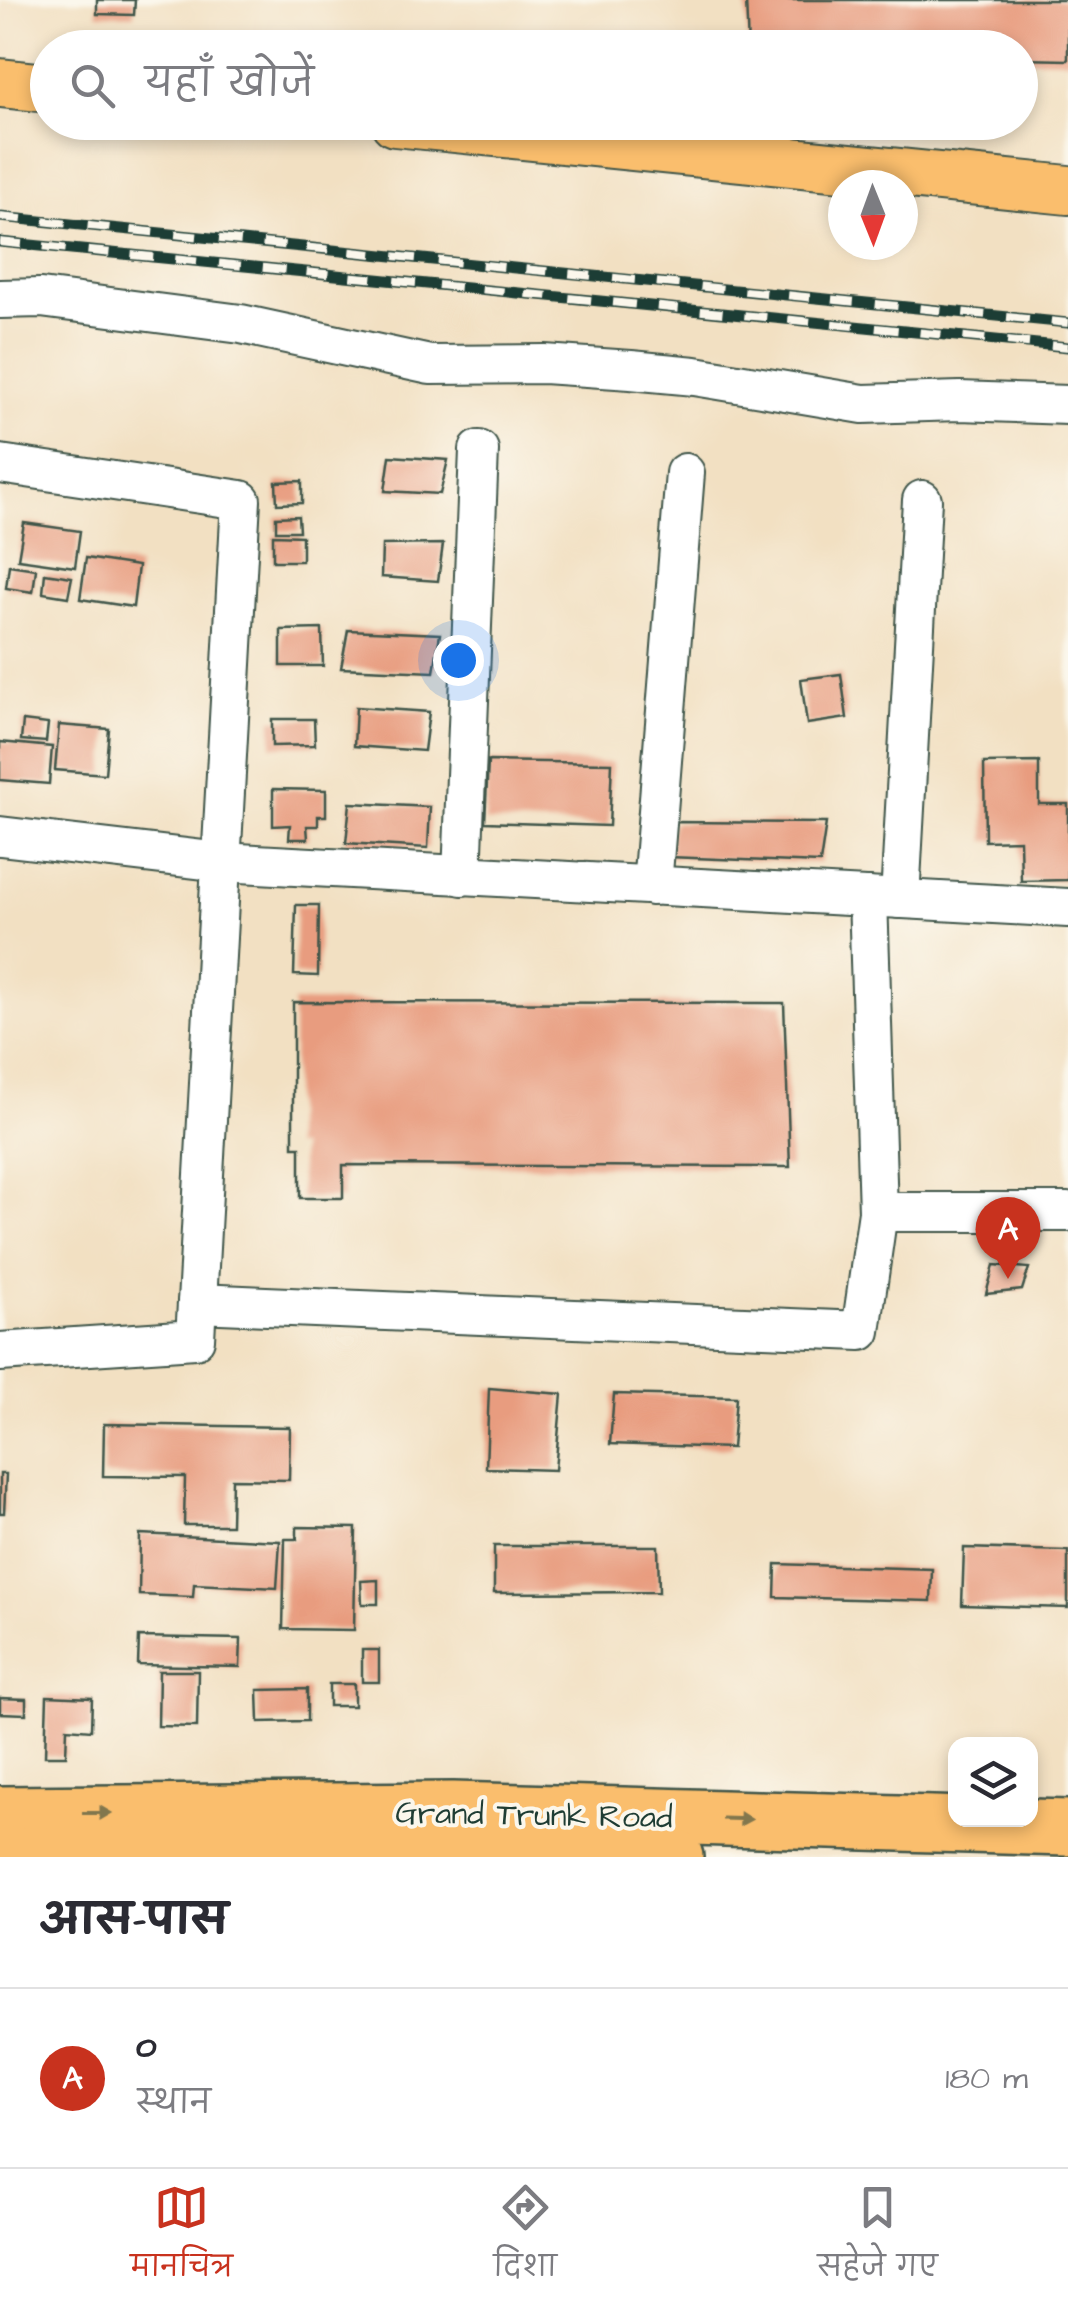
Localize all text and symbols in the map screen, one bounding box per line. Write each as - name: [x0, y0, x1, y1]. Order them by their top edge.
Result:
- search box: [30, 30, 1038, 140]
- icon: search: [65, 58, 120, 113]
- text: यहाँ खोजें: [145, 58, 314, 110]
- north arrow: [828, 170, 918, 260]
- your location: [433, 635, 484, 686]
- pin: A: [976, 1196, 1040, 1279]
- map controls: [948, 1737, 1038, 1827]
- button: layers: [948, 1737, 1038, 1827]
- street label: Grand Trunk Road: [395, 1791, 673, 1840]
- one-way arrow: [82, 1805, 114, 1821]
- one-way arrow: [722, 1811, 754, 1827]
- text: आस-पास: [40, 1892, 228, 1950]
- text: o: [135, 2020, 156, 2072]
- text: A: [62, 2056, 83, 2101]
- text: 180 m: [945, 2056, 1028, 2101]
- text: स्थान: [135, 2081, 211, 2126]
- tab: मानचित्र: [130, 2180, 233, 2297]
- tab: दिशा: [493, 2180, 557, 2297]
- tab: सहेजे गए: [817, 2180, 938, 2297]

